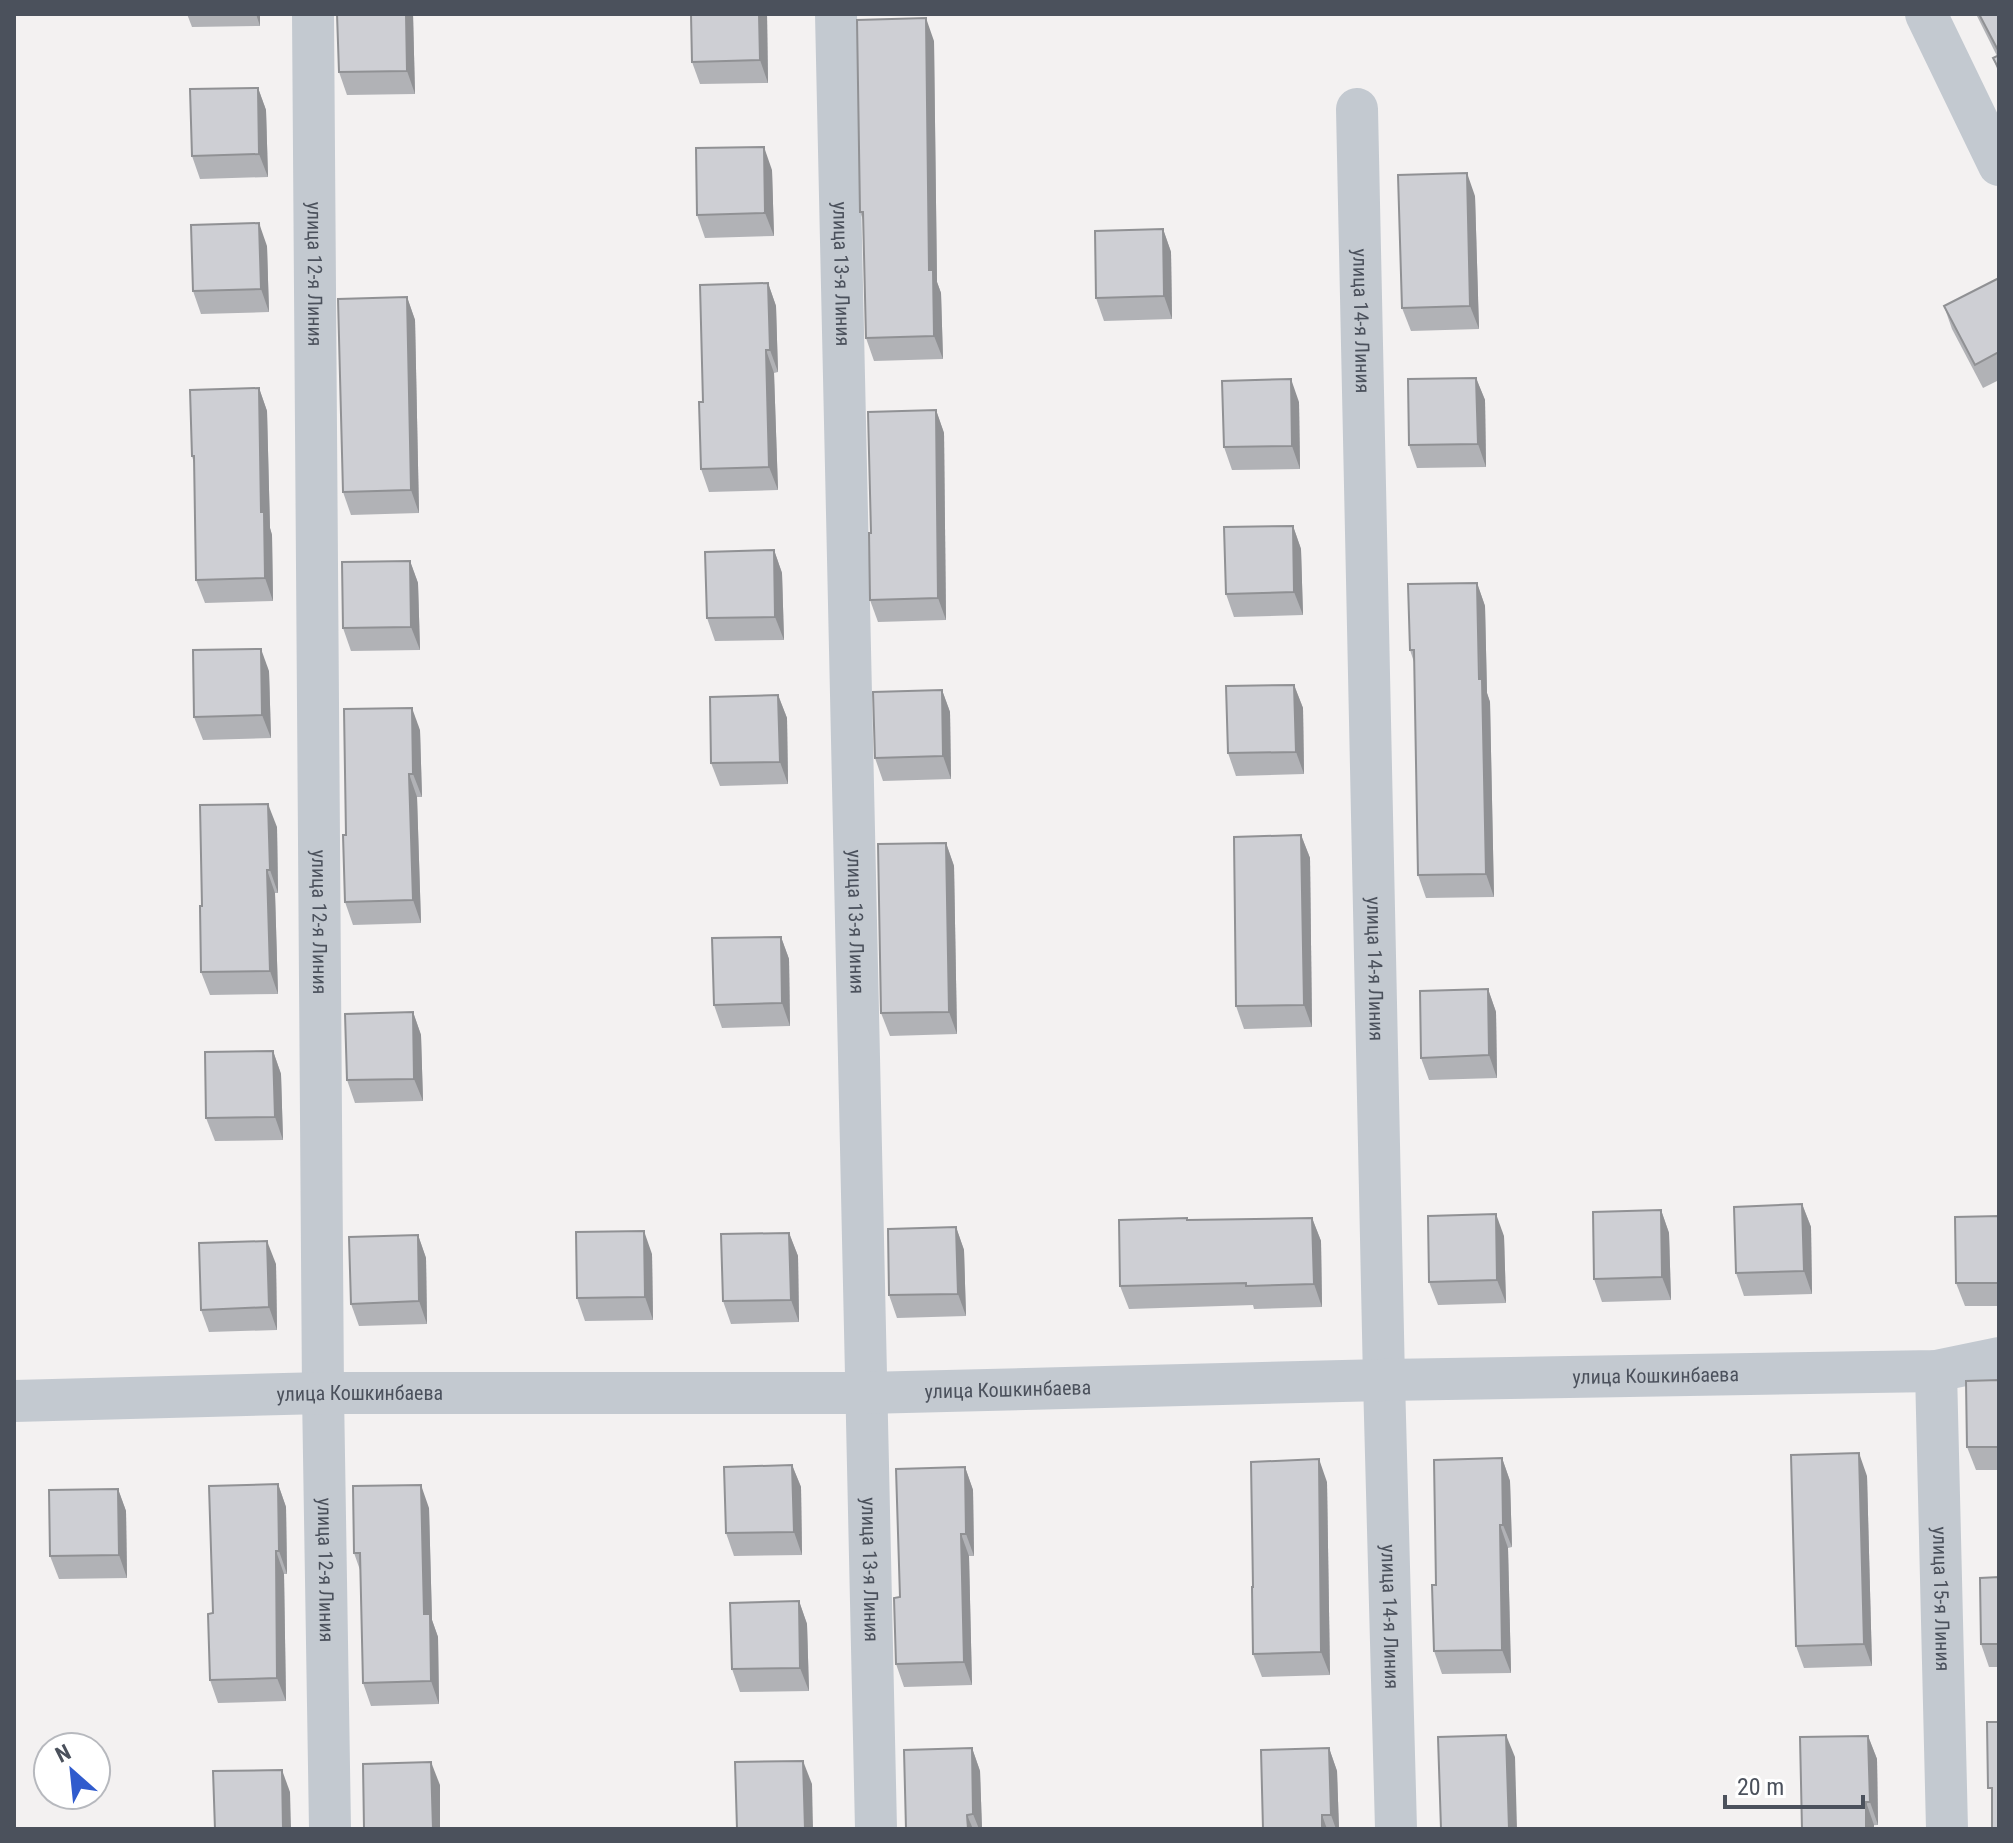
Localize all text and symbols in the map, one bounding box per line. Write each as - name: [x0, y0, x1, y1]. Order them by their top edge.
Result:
- street label: улица 13-я Линия: [828, 201, 855, 346]
- street label: улица 12-я Линия: [302, 202, 327, 346]
- street label: улица 14-я Линия: [1348, 248, 1375, 393]
- street label: улица 13-я Линия: [842, 849, 870, 994]
- street label: улица 12-я Линия: [307, 850, 332, 994]
- street label: улица 14-я Линия: [1362, 896, 1389, 1041]
- street label: улица Кошкинбаева: [1572, 1362, 1739, 1389]
- street label: улица Кошкинбаева: [924, 1375, 1091, 1404]
- street label: улица Кошкинбаева: [276, 1381, 443, 1406]
- street label: улица 12-я Линия: [313, 1497, 339, 1642]
- street label: улица 13-я Линия: [857, 1497, 884, 1642]
- street label: улица 15-я Линия: [1928, 1526, 1955, 1671]
- street label: улица 14-я Линия: [1376, 1544, 1404, 1689]
- north arrow: [32, 1731, 112, 1811]
- text: N: [51, 1739, 75, 1768]
- scale bar: [1725, 1759, 1863, 1809]
- text: 20 m: [1737, 1773, 1784, 1801]

